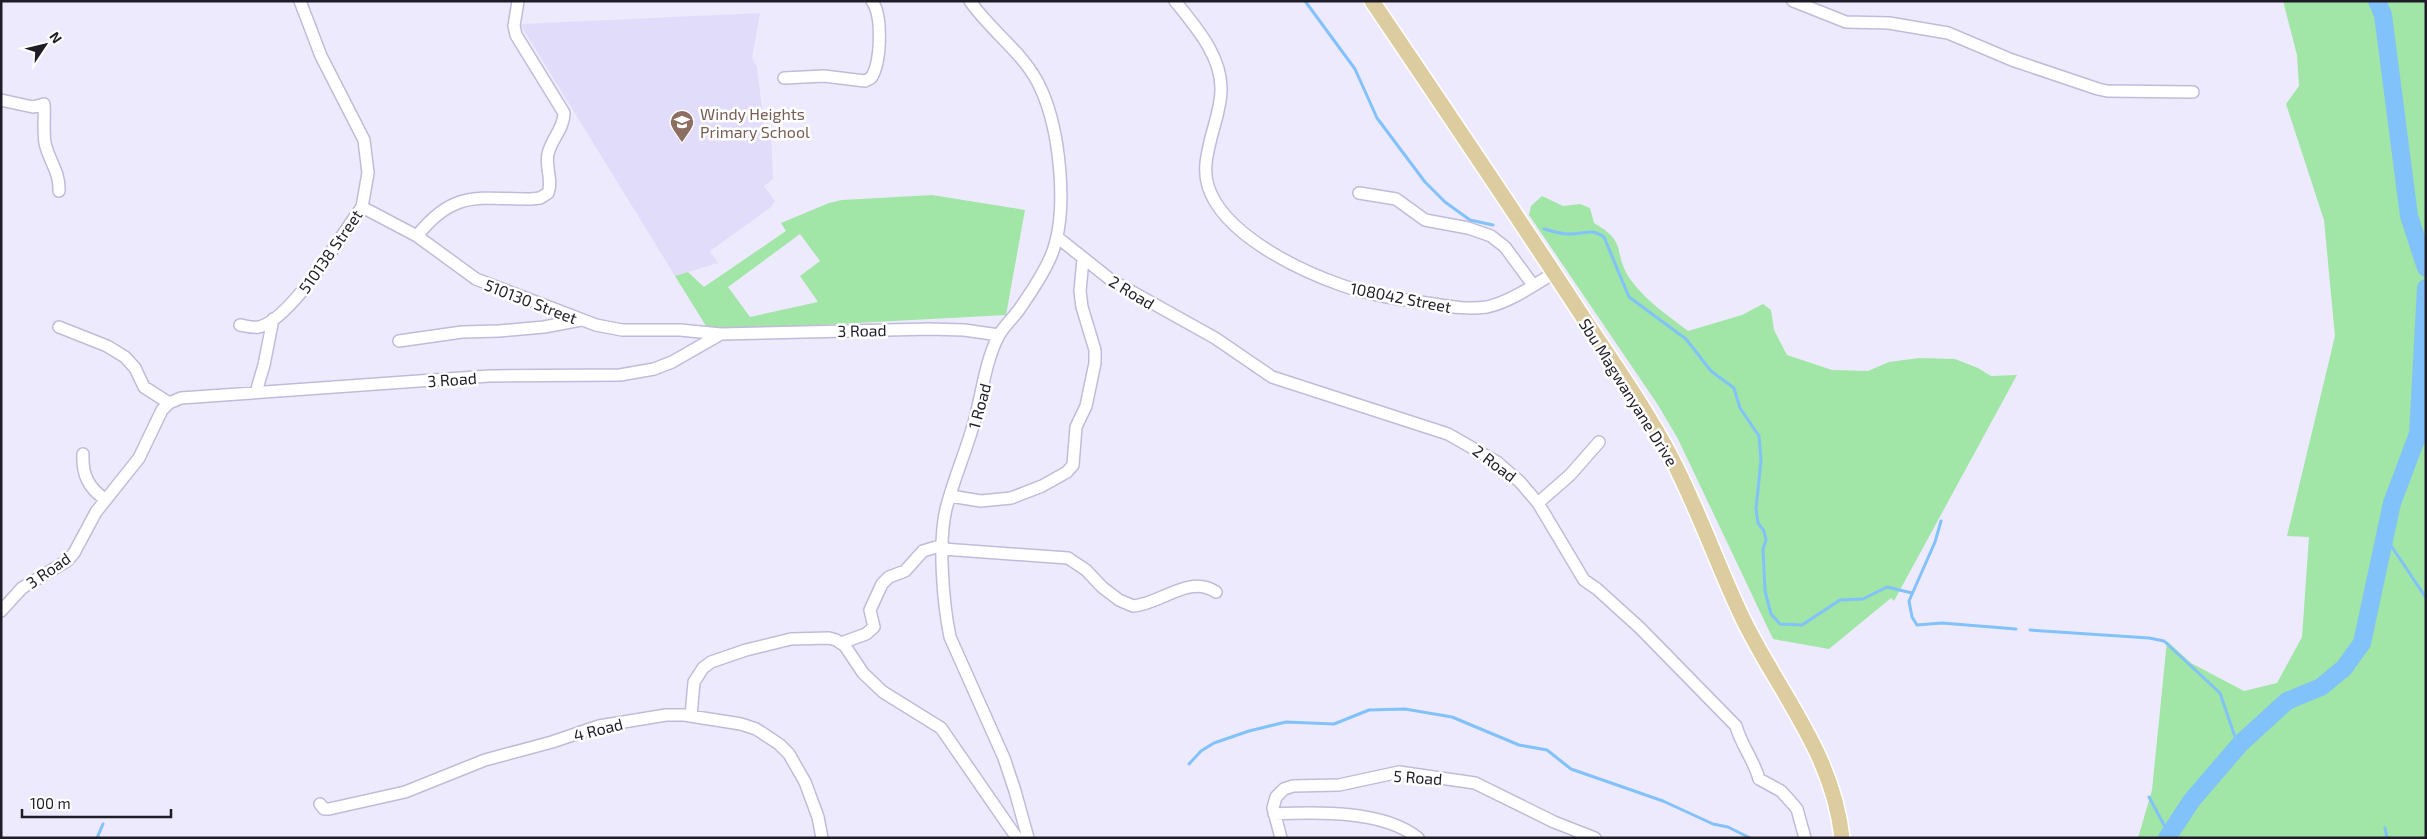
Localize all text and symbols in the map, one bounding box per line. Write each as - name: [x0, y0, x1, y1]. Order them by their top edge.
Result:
- north arrow: [20, 20, 70, 70]
- text: N: [46, 28, 66, 46]
- place label: Windy Heights Primary School: [700, 104, 810, 141]
- school or university icon: Windy Heights Primary School: [669, 109, 695, 143]
- street label: 510138 Street: [294, 206, 366, 296]
- street label: 2 Road: [1106, 271, 1158, 313]
- street label: 510130 Street: [482, 275, 580, 327]
- street label: 108042 Street: [1349, 278, 1453, 316]
- street label: Sbu Magwanyane Drive: [1576, 315, 1682, 469]
- street label: 3 Road: [837, 320, 887, 340]
- street label: 3 Road: [427, 368, 477, 390]
- street label: 1 Road: [964, 381, 994, 431]
- street label: 2 Road: [1470, 441, 1520, 485]
- street label: 3 Road: [22, 548, 74, 592]
- street label: 4 Road: [571, 714, 625, 744]
- street label: 5 Road: [1393, 766, 1443, 788]
- scale bar: [22, 786, 171, 818]
- text: 100 m: [30, 794, 71, 812]

